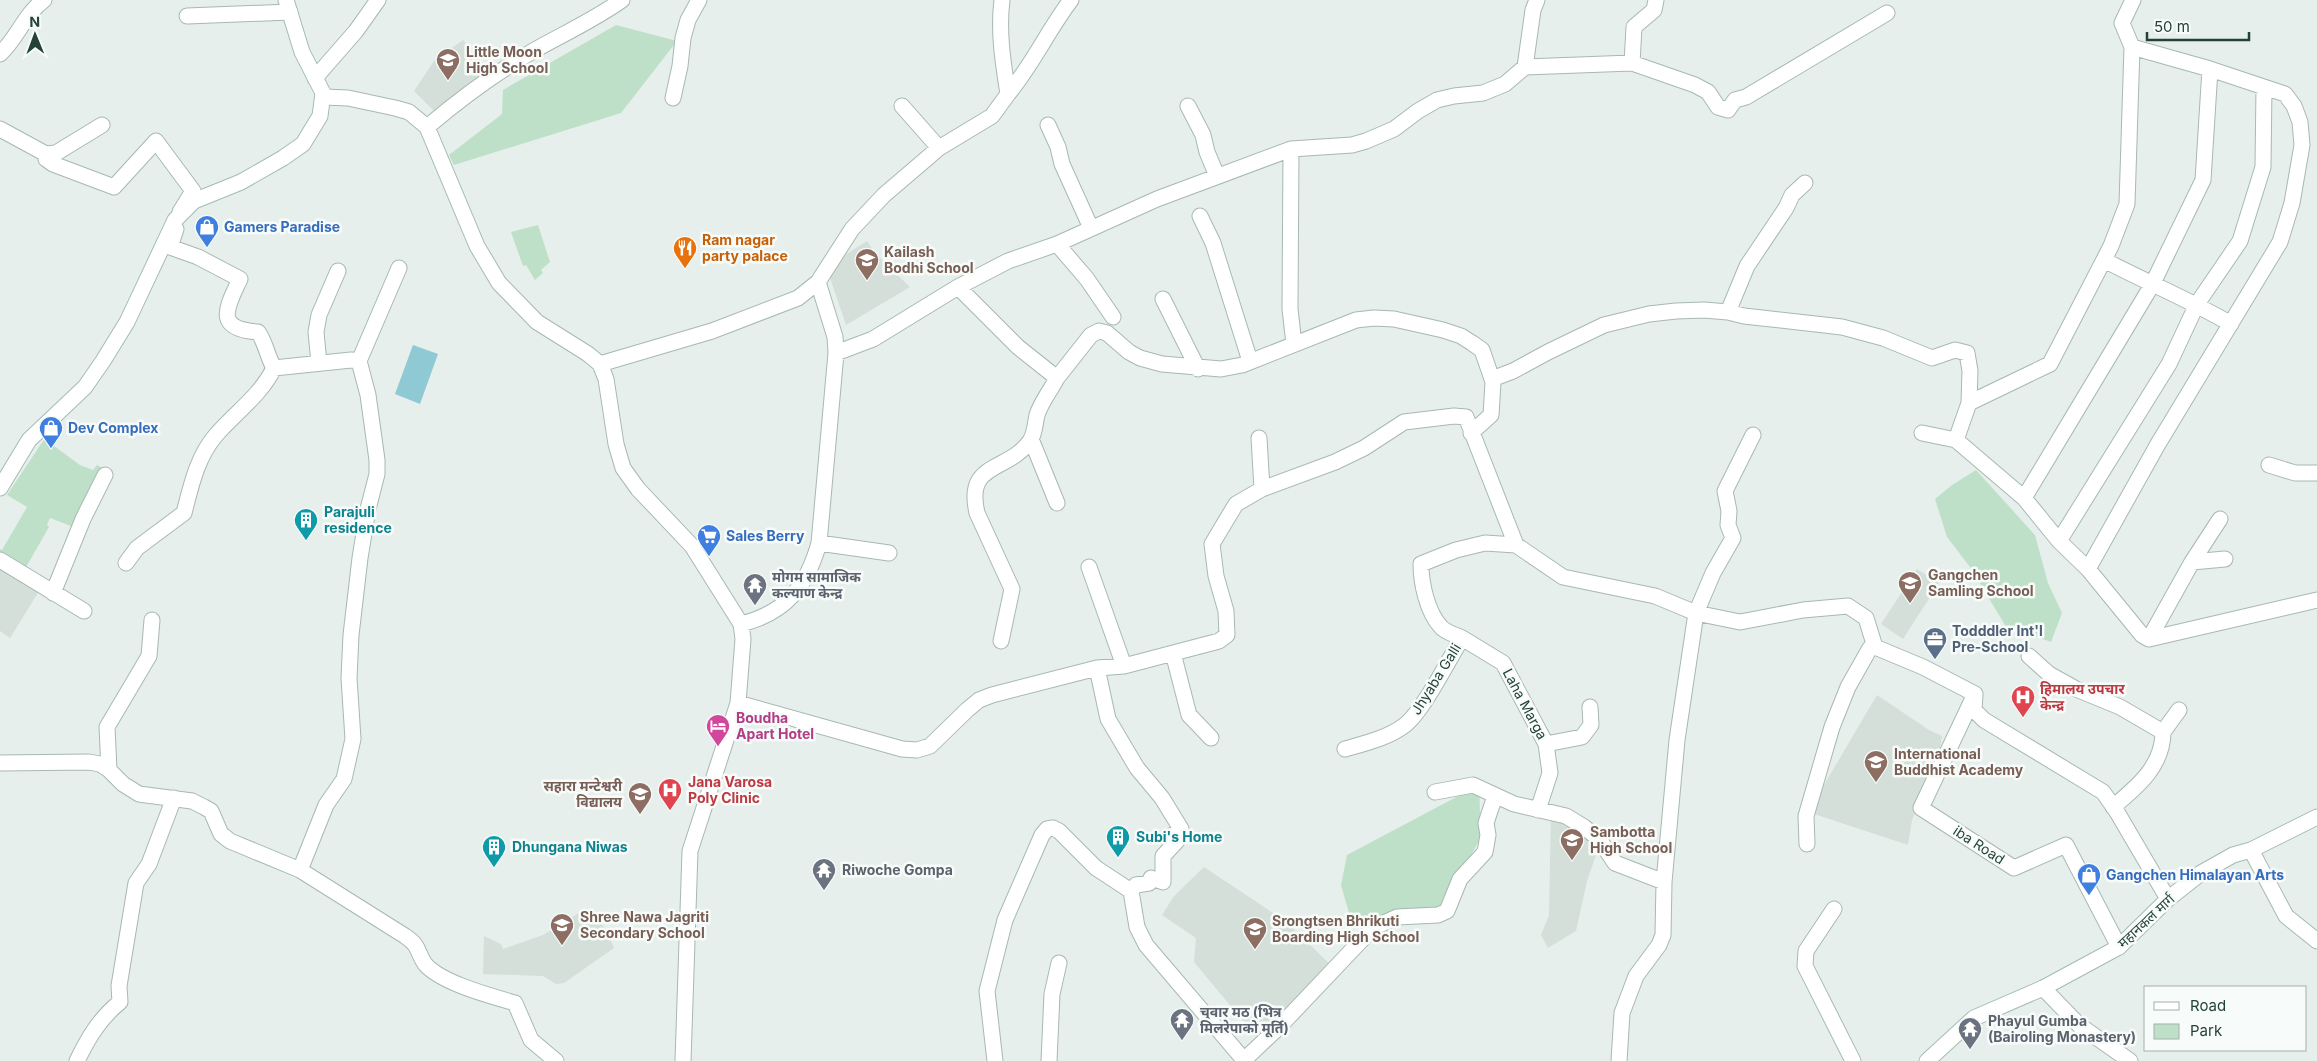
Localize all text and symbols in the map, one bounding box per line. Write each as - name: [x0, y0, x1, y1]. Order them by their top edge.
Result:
- north arrow: [10, 10, 60, 60]
- scale bar: [2147, 10, 2250, 42]
- text: N: [29, 13, 40, 30]
- text: 50 m: [2154, 17, 2190, 36]
- place label: Little Moon High School: [466, 43, 548, 76]
- school or university icon: Little Moon High School: [435, 47, 461, 81]
- shop icon: Gamers Paradise: [194, 214, 220, 248]
- place label: Gamers Paradise: [224, 218, 340, 235]
- place label: Ram nagar party palace: [702, 231, 788, 264]
- restaurant icon: Ram nagar party palace: [672, 235, 698, 269]
- place label: Kailash Bodhi School: [884, 243, 974, 276]
- school or university icon: Kailash Bodhi School: [854, 247, 880, 281]
- shop icon: Dev Complex: [38, 415, 64, 449]
- place label: Dev Complex: [68, 419, 158, 436]
- place label: Parajuli residence: [324, 503, 392, 536]
- building icon: Parajuli residence: [293, 507, 319, 541]
- supermarket icon: Sales Berry: [696, 523, 722, 557]
- place label: Sales Berry: [726, 527, 805, 544]
- place label: Gangchen Samling School: [1928, 566, 2034, 599]
- place label: मोगम सामाजिक कल्याण केन्द्र: [772, 568, 861, 601]
- school or university icon: Gangchen Samling School: [1897, 570, 1923, 604]
- temple icon: मोगम सामाजिक कल्याण केन्द्र: [742, 572, 768, 606]
- place label: Todddler Int'l Pre-School: [1952, 622, 2043, 655]
- office icon: Todddler Int'l Pre-School: [1922, 626, 1948, 660]
- street label: Jhyaba Galli: [1407, 640, 1464, 717]
- street label: Laha Marga: [1500, 665, 1551, 742]
- place label: हिमालय उपचार केन्द्र: [2040, 680, 2125, 713]
- hospital icon: हिमालय उपचार केन्द्र: [2010, 684, 2036, 718]
- place label: Boudha Apart Hotel: [736, 709, 814, 742]
- hotel icon: Boudha Apart Hotel: [705, 713, 731, 747]
- place label: International Buddhist Academy: [1894, 745, 2024, 778]
- school or university icon: International Buddhist Academy: [1863, 749, 1889, 783]
- place label: Jana Varosa Poly Clinic: [688, 773, 772, 806]
- place label: सहारा मन्टेश्वरी विद्यालय: [544, 777, 623, 810]
- hospital icon: Jana Varosa Poly Clinic: [657, 777, 683, 811]
- school or university icon: सहारा मन्टेश्वरी विद्यालय: [627, 781, 653, 815]
- street label: iba Road: [1950, 822, 2008, 867]
- place label: Sambotta High School: [1590, 823, 1672, 856]
- building icon: Subi's Home: [1105, 824, 1131, 858]
- school or university icon: Sambotta High School: [1559, 827, 1585, 861]
- place label: Subi's Home: [1136, 828, 1222, 845]
- building icon: Dhungana Niwas: [481, 834, 507, 868]
- place label: Dhungana Niwas: [512, 838, 628, 855]
- temple icon: Riwoche Gompa: [811, 857, 837, 891]
- place label: Riwoche Gompa: [842, 861, 953, 878]
- shop icon: Gangchen Himalayan Arts: [2076, 862, 2102, 896]
- place label: Gangchen Himalayan Arts: [2106, 866, 2284, 883]
- street label: महानकल मार्ग: [2114, 889, 2178, 951]
- place label: Shree Nawa Jagriti Secondary School: [580, 908, 709, 941]
- school or university icon: Shree Nawa Jagriti Secondary School: [549, 912, 575, 946]
- place label: Srongtsen Bhrikuti Boarding High School: [1272, 912, 1419, 945]
- school or university icon: Srongtsen Bhrikuti Boarding High School: [1242, 916, 1268, 950]
- legend: [2144, 986, 2307, 1051]
- text: Road: [2190, 996, 2226, 1015]
- place label: चुवार मठ (भित्र मिलरेपाको मूर्ति): [1200, 1003, 1289, 1038]
- temple icon: चुवार मठ (भित्र मिलरेपाको मूर्ति): [1169, 1007, 1195, 1041]
- place label: Phayul Gumba (Bairoling Monastery): [1988, 1012, 2136, 1045]
- temple icon: Phayul Gumba (Bairoling Monastery): [1957, 1016, 1983, 1050]
- text: Park: [2190, 1021, 2223, 1040]

